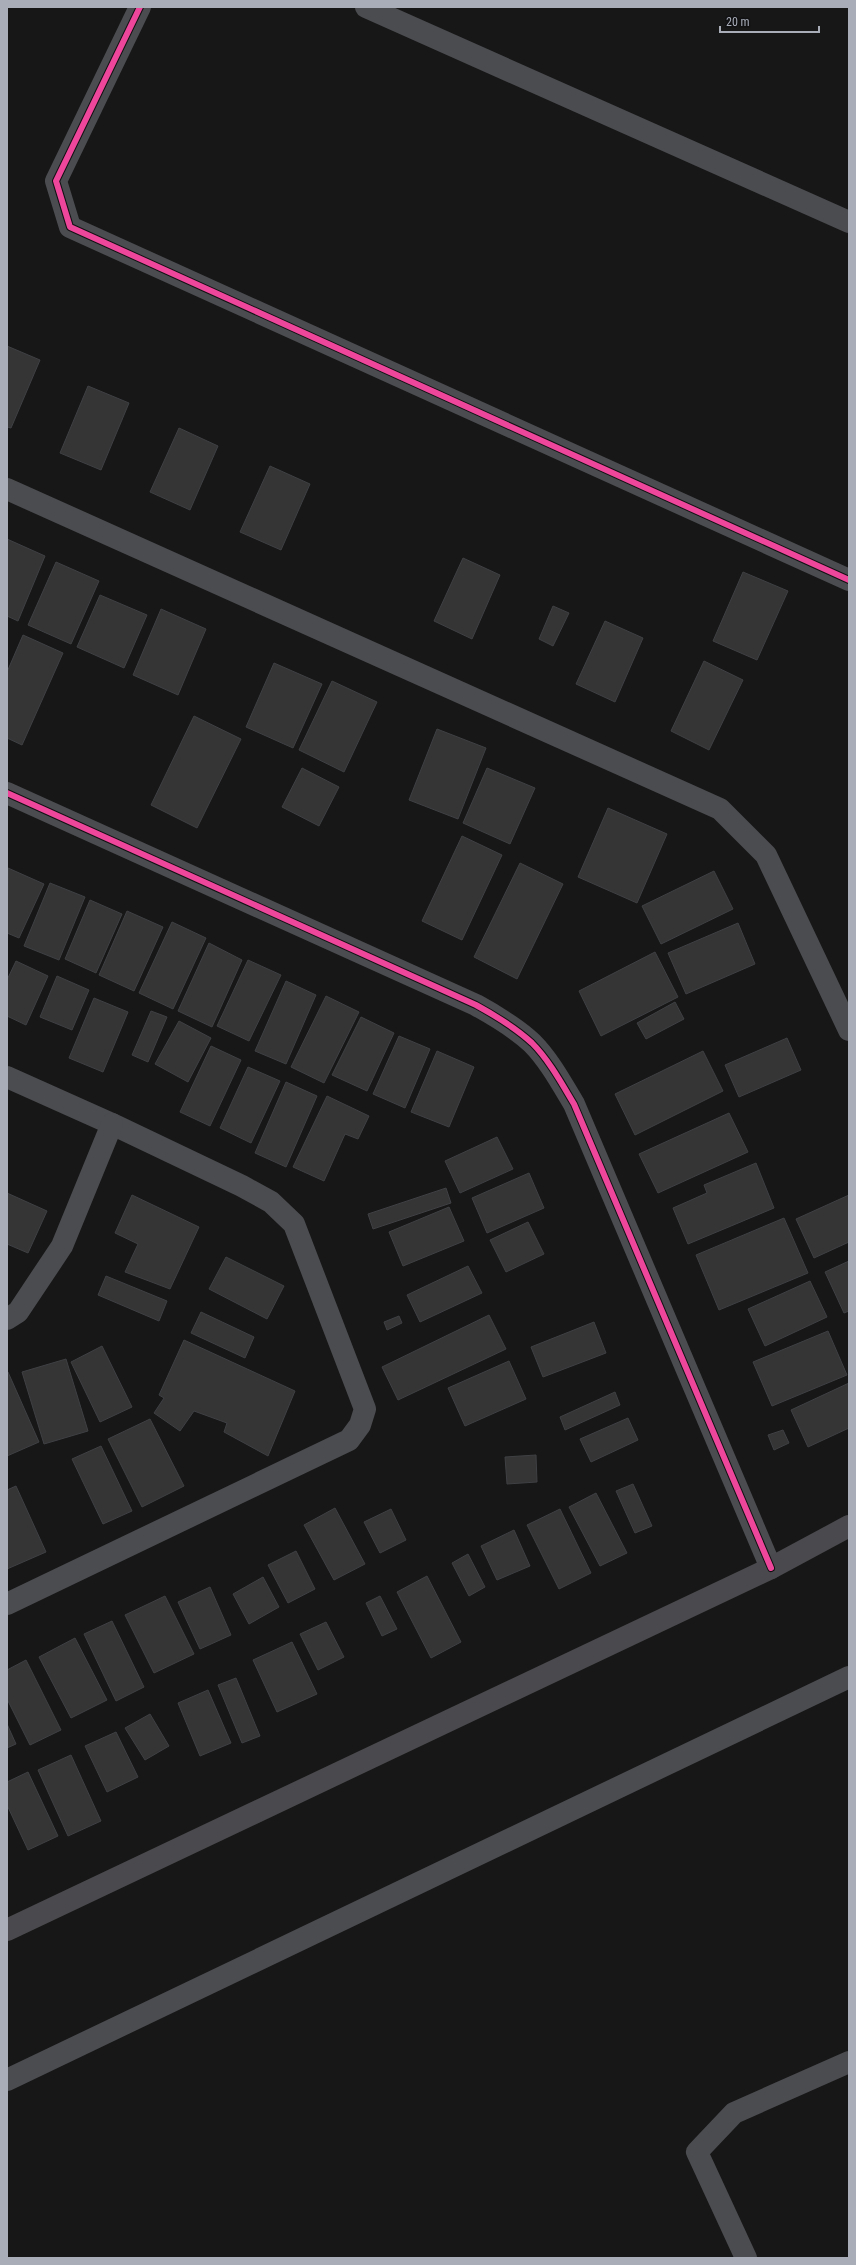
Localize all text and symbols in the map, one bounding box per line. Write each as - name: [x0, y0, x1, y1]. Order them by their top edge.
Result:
- scale bar: [720, 8, 819, 34]
- text: 20 m: [726, 15, 750, 29]

